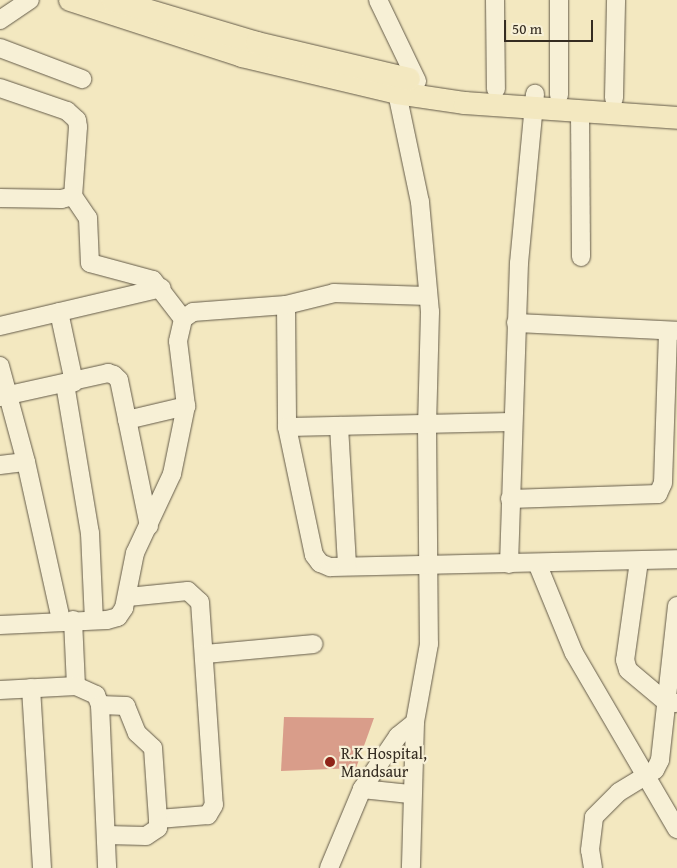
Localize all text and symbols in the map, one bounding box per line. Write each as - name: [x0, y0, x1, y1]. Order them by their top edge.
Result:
- scale bar: [507, 10, 596, 42]
- text: 50 m: [512, 18, 542, 39]
- place label: R.K Hospital, Mandsaur: [341, 743, 427, 781]
- marker: R.K Hospital, Mandsaur: [323, 755, 337, 769]

